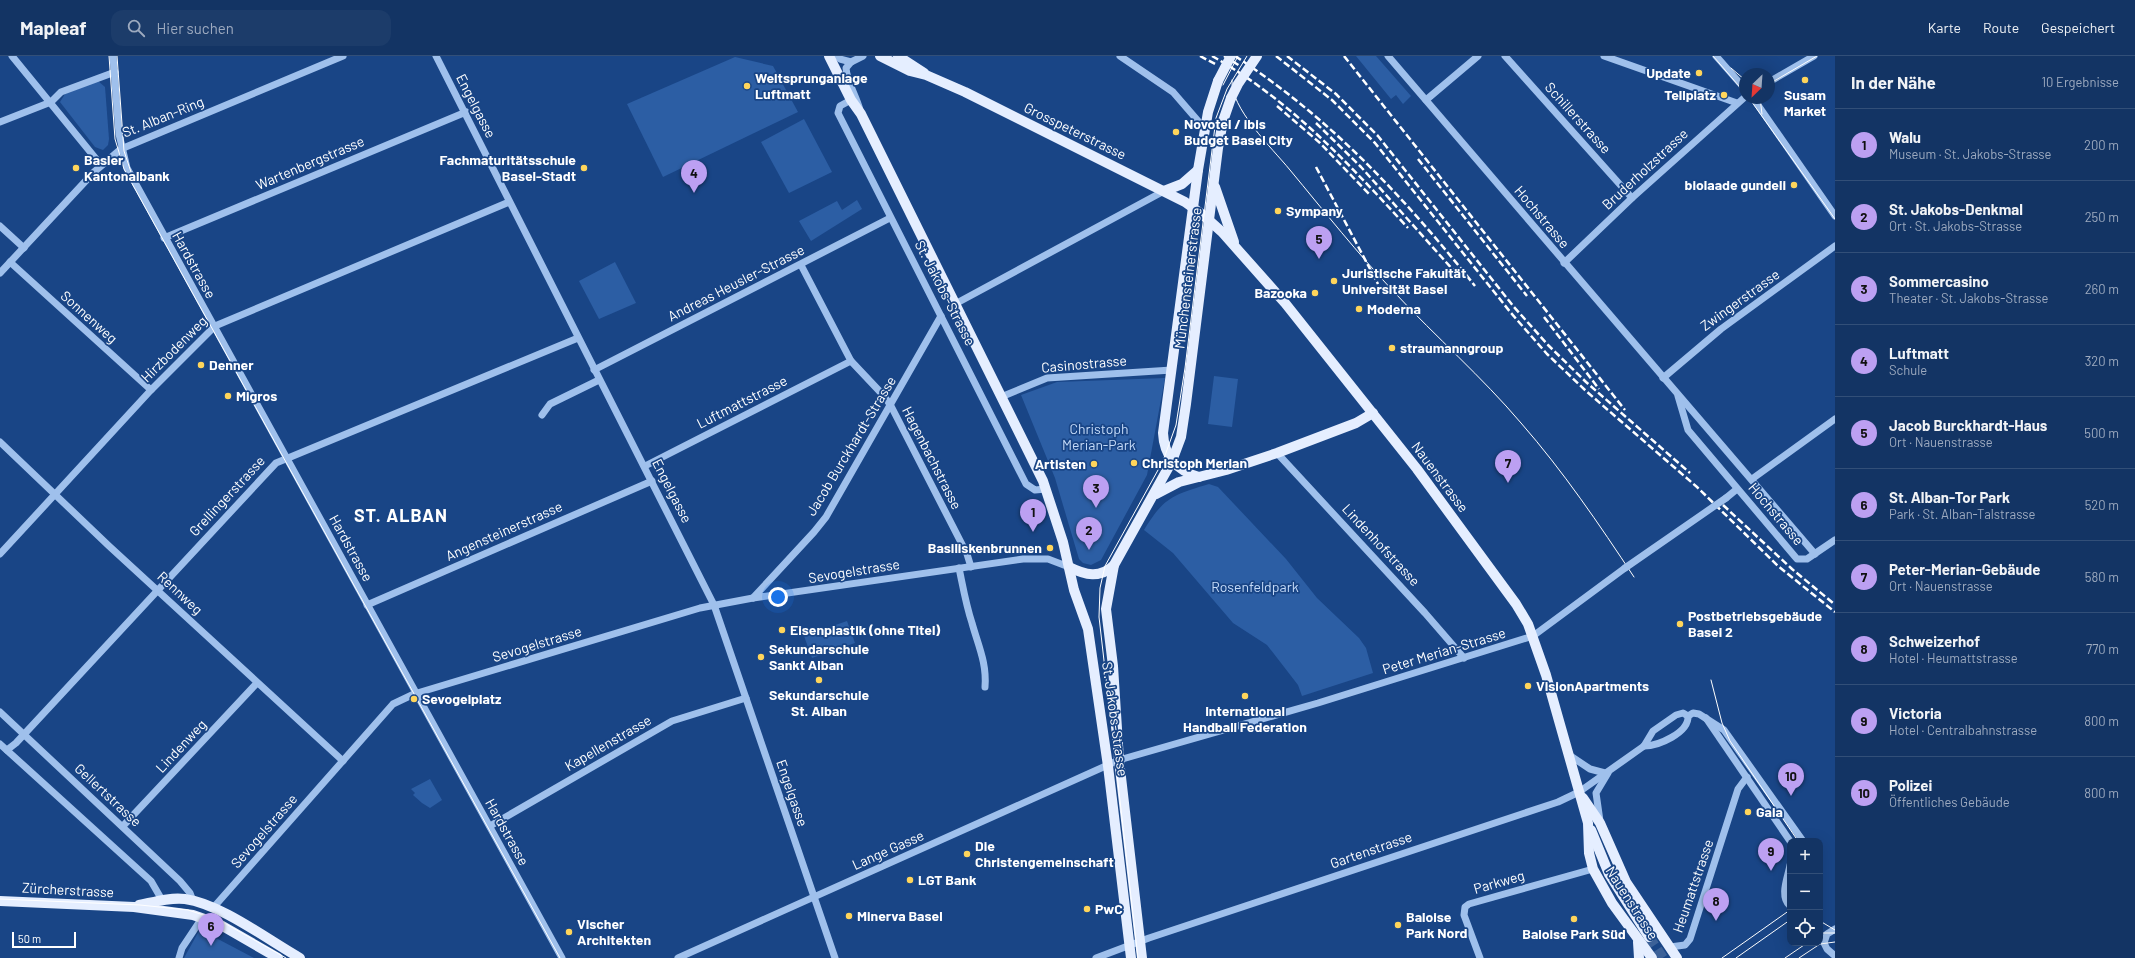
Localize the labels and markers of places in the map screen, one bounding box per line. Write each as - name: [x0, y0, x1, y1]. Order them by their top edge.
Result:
- place label: Update: [1646, 64, 1691, 81]
- marker: Update: [1694, 68, 1704, 78]
- place label: Weitsprunganlage Luftmatt: [755, 69, 868, 102]
- marker: Susam Market: [1800, 75, 1810, 85]
- marker: Weitsprunganlage Luftmatt: [742, 81, 752, 91]
- place label: Tellplatz: [1664, 86, 1717, 103]
- place label: Susam Market: [1784, 86, 1826, 119]
- marker: Tellplatz: [1719, 90, 1729, 100]
- place label: Novotel / ibis Budget Basel City: [1184, 115, 1293, 148]
- marker: Novotel / ibis Budget Basel City: [1171, 127, 1181, 137]
- place label: Basler Kantonalbank: [84, 151, 170, 184]
- place label: Fachmaturitätsschule Basel-Stadt: [440, 151, 576, 184]
- pin: 4: [681, 160, 707, 193]
- marker: Basler Kantonalbank: [71, 163, 81, 173]
- marker: Fachmaturitätsschule Basel-Stadt: [579, 163, 589, 173]
- place label: biolaade gundeli: [1685, 176, 1786, 193]
- marker: biolaade gundeli: [1789, 180, 1799, 190]
- place label: Sympany: [1286, 202, 1343, 219]
- marker: Sympany: [1273, 206, 1283, 216]
- pin: 5: [1306, 226, 1332, 259]
- place label: Juristische Fakultät Universität Basel: [1342, 264, 1466, 297]
- marker: Juristische Fakultät Universität Basel: [1329, 276, 1339, 286]
- place label: Bazooka: [1254, 284, 1307, 301]
- marker: Bazooka: [1310, 288, 1320, 298]
- place label: Moderna: [1367, 300, 1421, 317]
- marker: Moderna: [1354, 304, 1364, 314]
- place label: straumanngroup: [1400, 339, 1503, 356]
- marker: straumanngroup: [1387, 343, 1397, 353]
- place label: Denner: [209, 356, 254, 373]
- marker: Denner: [196, 360, 206, 370]
- place label: Migros: [236, 387, 277, 404]
- marker: Migros: [223, 391, 233, 401]
- pin: 7: [1495, 450, 1521, 483]
- place label: Christoph Merian: [1142, 454, 1247, 471]
- place label: Artisten: [1035, 455, 1086, 472]
- marker: Christoph Merian: [1129, 458, 1139, 468]
- marker: Artisten: [1089, 459, 1099, 469]
- pin: 3: [1083, 475, 1109, 508]
- pin: 1: [1020, 499, 1046, 532]
- pin: 2: [1076, 517, 1102, 550]
- place label: Basiliskenbrunnen: [928, 539, 1042, 556]
- marker: Basiliskenbrunnen: [1045, 543, 1055, 553]
- place label: Postbetriebsgebäude Basel 2: [1688, 607, 1823, 640]
- marker: Postbetriebsgebäude Basel 2: [1675, 619, 1685, 629]
- place label: Eisenplastik (ohne Titel): [790, 621, 940, 638]
- marker: Eisenplastik (ohne Titel): [777, 625, 787, 635]
- place label: Sekundarschule Sankt Alban: [769, 640, 869, 673]
- marker: Sekundarschule Sankt Alban: [756, 652, 766, 662]
- marker: Sekundarschule St. Alban: [814, 675, 824, 685]
- place label: VisionApartments: [1536, 677, 1649, 694]
- marker: VisionApartments: [1523, 681, 1533, 691]
- place label: Sekundarschule St. Alban: [769, 686, 869, 719]
- place label: Sevogelplatz: [422, 690, 502, 707]
- marker: International Handball Federation: [1240, 691, 1250, 701]
- marker: Sevogelplatz: [409, 694, 419, 704]
- place label: International Handball Federation: [1183, 702, 1307, 735]
- pin: 10: [1778, 763, 1804, 796]
- place label: Gaia: [1756, 803, 1783, 820]
- marker: Gaia: [1743, 807, 1753, 817]
- place label: Die Christengemeinschaft: [975, 837, 1114, 870]
- pin: 9: [1758, 838, 1784, 871]
- marker: Die Christengemeinschaft: [962, 849, 972, 859]
- place label: LGT Bank: [918, 871, 977, 888]
- marker: LGT Bank: [905, 875, 915, 885]
- pin: 8: [1703, 888, 1729, 921]
- place label: PwC: [1095, 900, 1123, 917]
- marker: PwC: [1082, 904, 1092, 914]
- place label: Minerva Basel: [857, 907, 943, 924]
- place label: Baloise Park Nord: [1406, 908, 1468, 941]
- marker: Minerva Basel: [844, 911, 854, 921]
- pin: 6: [198, 913, 224, 946]
- marker: Baloise Park Süd: [1569, 914, 1579, 924]
- place label: Vischer Architekten: [577, 915, 651, 948]
- marker: Baloise Park Nord: [1393, 920, 1403, 930]
- place label: Baloise Park Süd: [1522, 925, 1626, 942]
- marker: Vischer Architekten: [564, 927, 574, 937]

